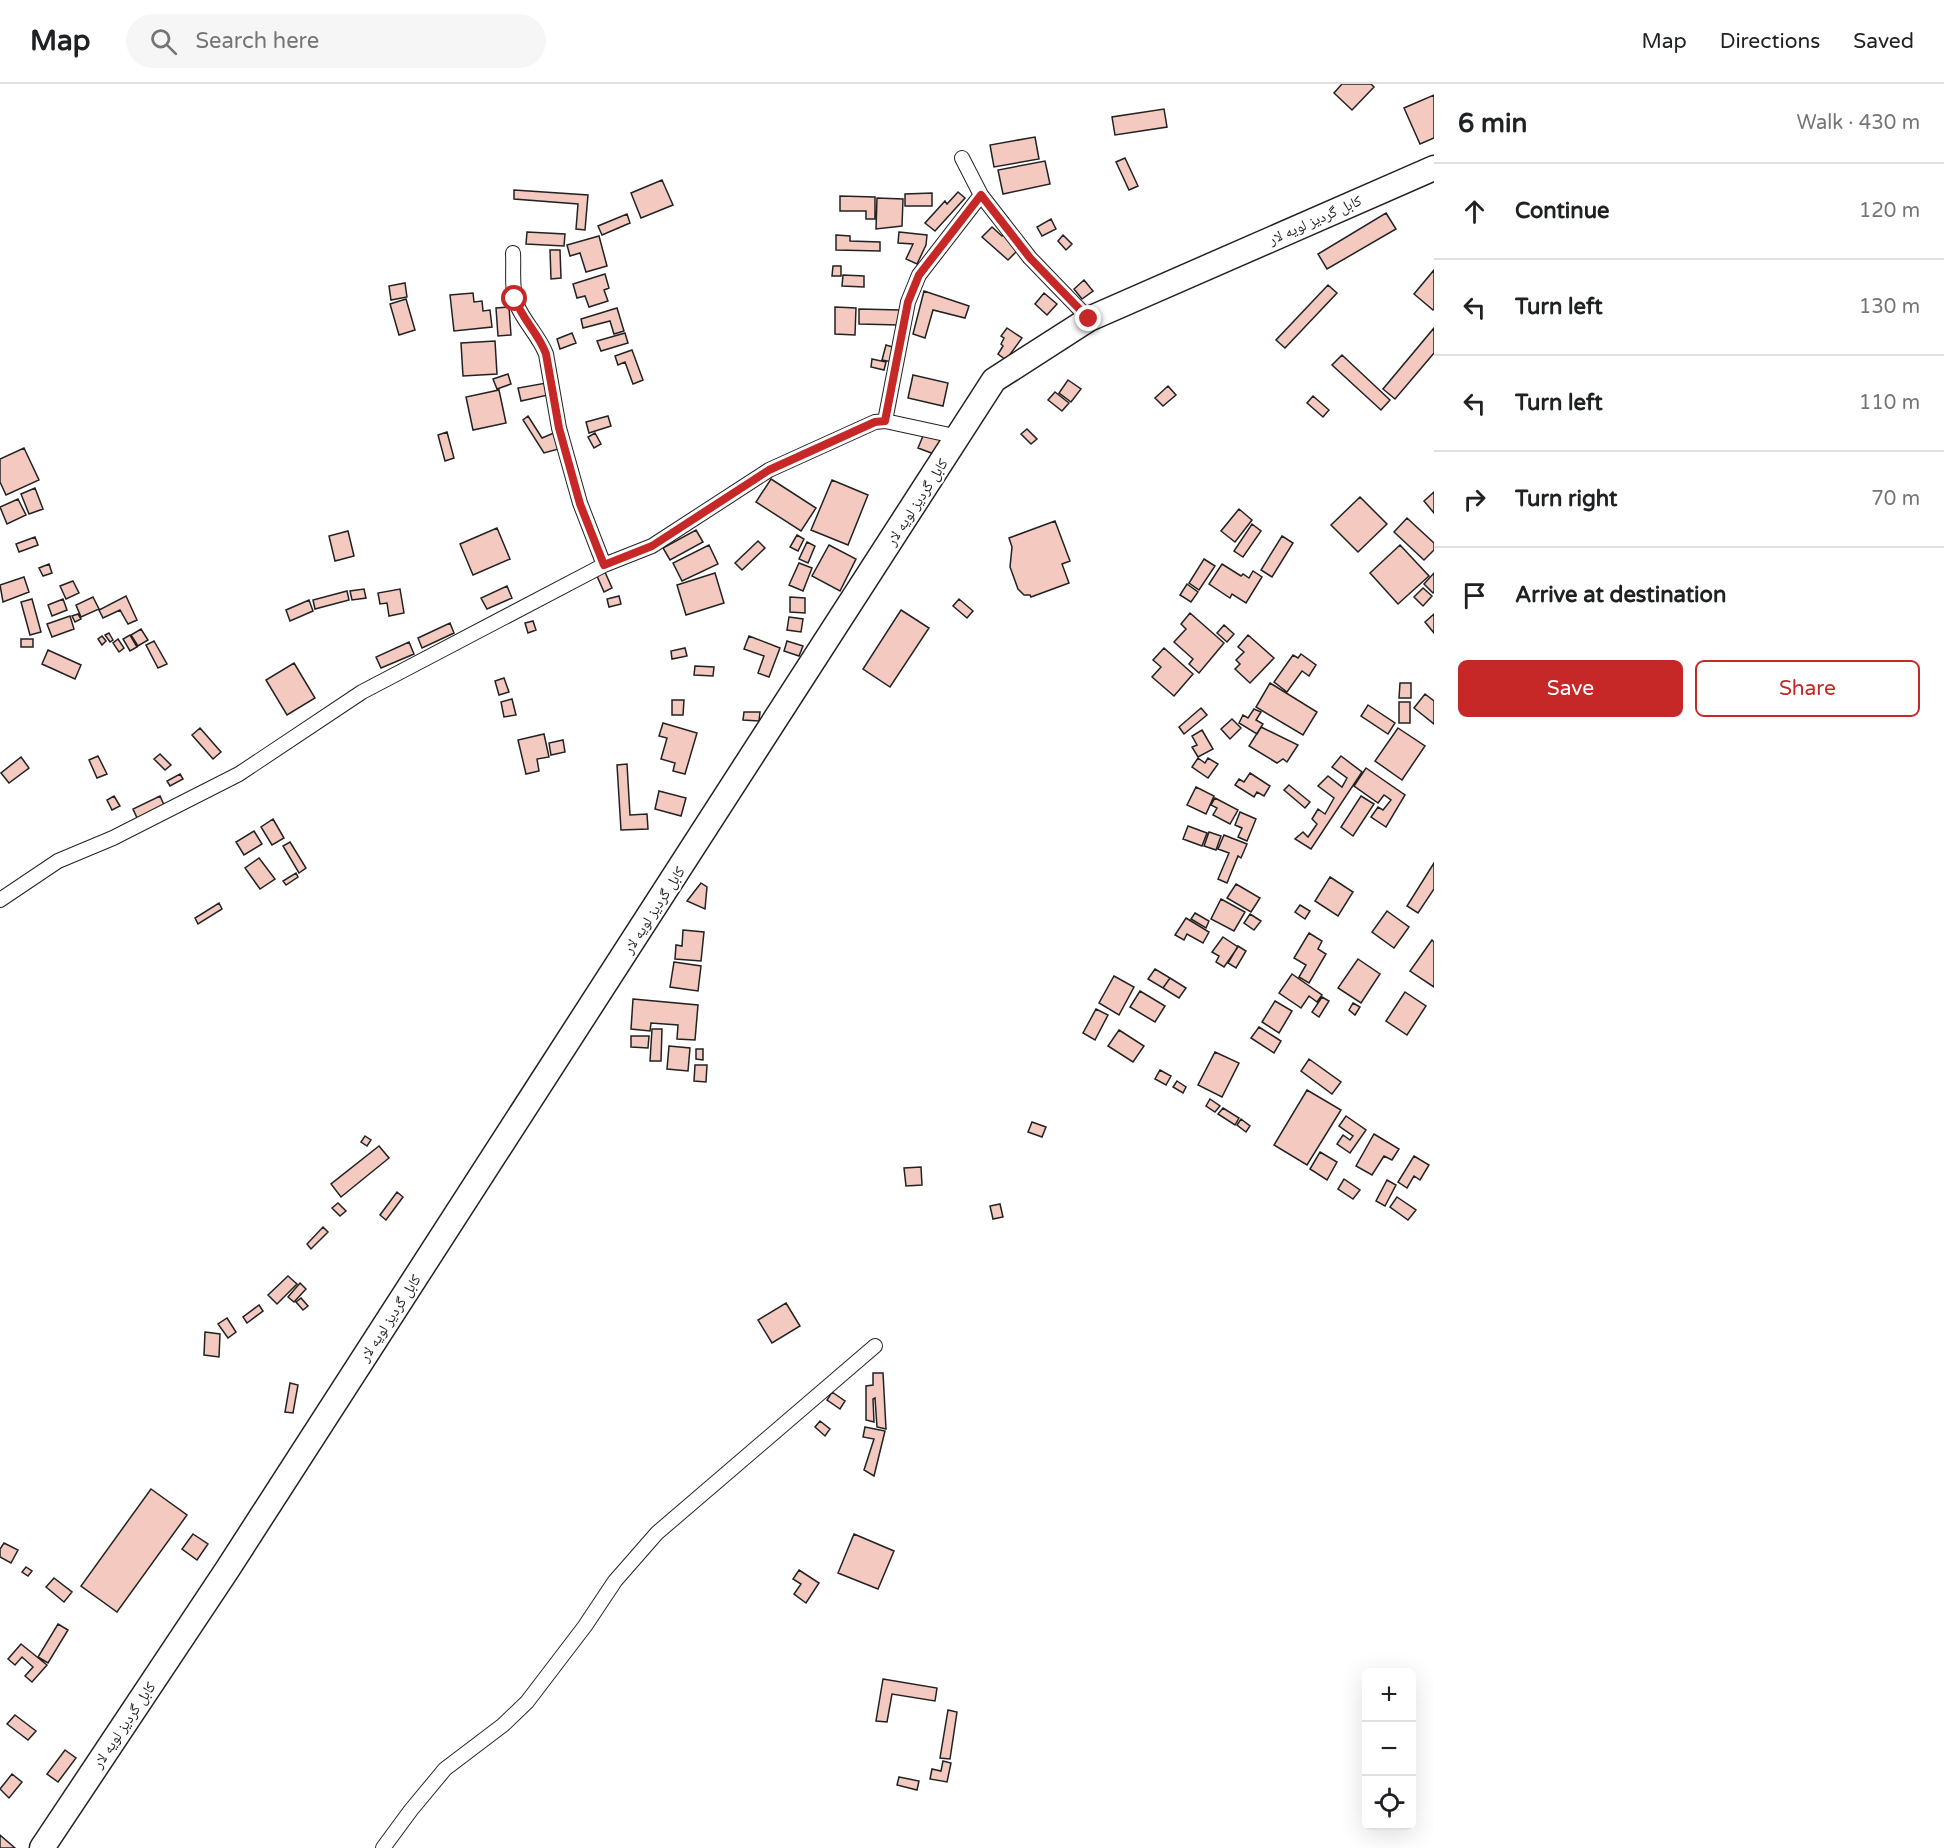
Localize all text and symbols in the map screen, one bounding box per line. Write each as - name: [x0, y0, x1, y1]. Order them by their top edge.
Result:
- search box: [126, 14, 546, 68]
- text: Map: [30, 24, 90, 58]
- icon: search: [147, 25, 180, 58]
- text: Search here: [195, 28, 319, 54]
- text: Map: [1641, 29, 1687, 54]
- text: Directions: [1720, 29, 1820, 54]
- text: Saved: [1853, 29, 1914, 54]
- text: 6 min: [1458, 108, 1527, 139]
- text: Walk · 430 m: [1797, 111, 1920, 135]
- street label: کابل گردیز لویه لار: [1265, 191, 1365, 250]
- icon: ahead: [1458, 195, 1491, 228]
- text: Continue: [1515, 198, 1610, 224]
- text: 120 m: [1859, 199, 1920, 223]
- route start: [501, 285, 527, 311]
- icon: left: [1458, 291, 1491, 324]
- text: Turn left: [1515, 294, 1603, 320]
- text: 130 m: [1859, 295, 1920, 319]
- route end: [1075, 305, 1101, 331]
- icon: left: [1458, 387, 1491, 420]
- text: Turn left: [1515, 390, 1603, 416]
- text: 110 m: [1859, 391, 1920, 415]
- street label: کابل گردیز لویه لار: [882, 455, 953, 550]
- icon: right: [1458, 483, 1491, 516]
- text: Turn right: [1515, 486, 1617, 512]
- text: 70 m: [1871, 487, 1920, 511]
- icon: arrive: [1458, 579, 1491, 612]
- text: Arrive at destination: [1515, 582, 1726, 608]
- button: Save: [1458, 660, 1683, 717]
- button: Share: [1695, 660, 1920, 717]
- street label: کابل گردیز لویه لار: [619, 863, 690, 958]
- street label: کابل گردیز لویه لار: [355, 1271, 426, 1366]
- map controls: [1362, 1668, 1416, 1830]
- button: +: [1362, 1668, 1416, 1722]
- street label: کابل گردیز لویه لار: [88, 1678, 160, 1773]
- button: −: [1362, 1722, 1416, 1776]
- button: locate: [1362, 1776, 1416, 1830]

